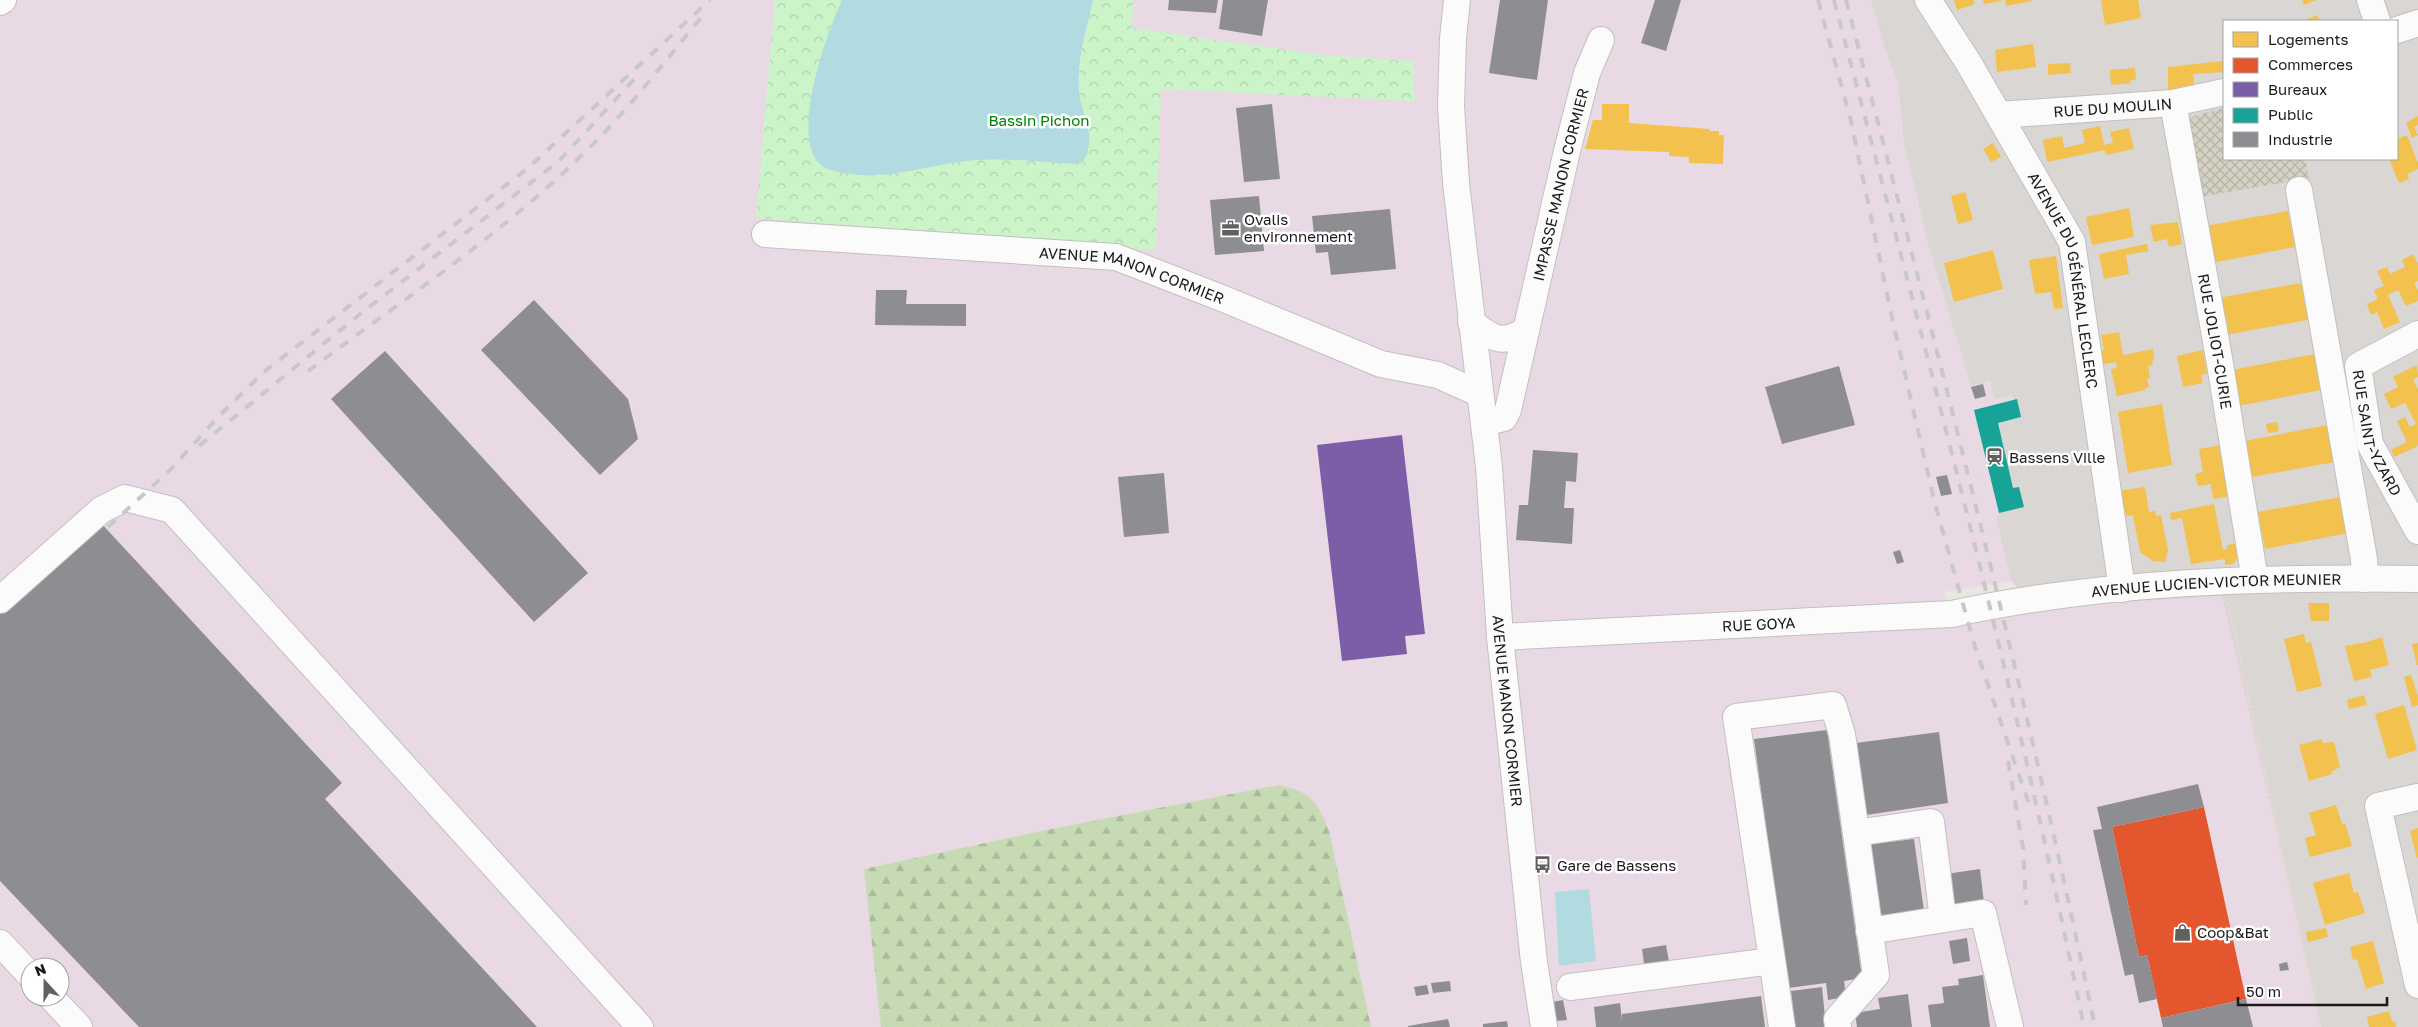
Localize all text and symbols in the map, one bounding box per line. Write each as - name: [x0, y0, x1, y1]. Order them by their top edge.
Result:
- legend: [2223, 20, 2398, 160]
- text: Logements: [2268, 30, 2348, 48]
- text: Commerces: [2268, 55, 2353, 73]
- text: Bureaux: [2268, 80, 2327, 98]
- street label: IMPASSE MANON CORMIER: [1529, 86, 1592, 283]
- street label: RUE DU MOULIN: [2053, 94, 2173, 120]
- text: Public: [2268, 105, 2313, 123]
- park label: Bassin Pichon: [989, 111, 1089, 129]
- text: Industrie: [2268, 130, 2333, 148]
- street label: AVENUE DU GÉNÉRAL LECLERC: [2025, 169, 2102, 390]
- place label: Ovalis environnement: [1244, 210, 1353, 245]
- office icon: Ovalis environnement: [1220, 218, 1240, 238]
- street label: AVENUE MANON CORMIER: [1039, 243, 1227, 307]
- street label: RUE JOLIOT-CURIE: [2195, 272, 2236, 410]
- street label: RUE SAINT-YZARD: [2350, 368, 2406, 499]
- station icon: Bassens Ville: [1985, 447, 2005, 467]
- place label: Bassens Ville: [2009, 448, 2106, 466]
- street label: AVENUE LUCIEN-VICTOR MEUNIER: [2090, 570, 2342, 600]
- street label: RUE GOYA: [1722, 613, 1796, 635]
- street label: AVENUE MANON CORMIER: [1490, 615, 1527, 808]
- bus stop icon: Gare de Bassens: [1533, 855, 1553, 875]
- place label: Gare de Bassens: [1557, 856, 1676, 874]
- shop icon: Coop&Bat: [2173, 922, 2193, 942]
- place label: Coop&Bat: [2197, 923, 2269, 941]
- north arrow: [20, 957, 70, 1007]
- text: N: [32, 960, 48, 979]
- scale bar: [2238, 974, 2387, 1006]
- text: 50 m: [2246, 982, 2281, 1000]

